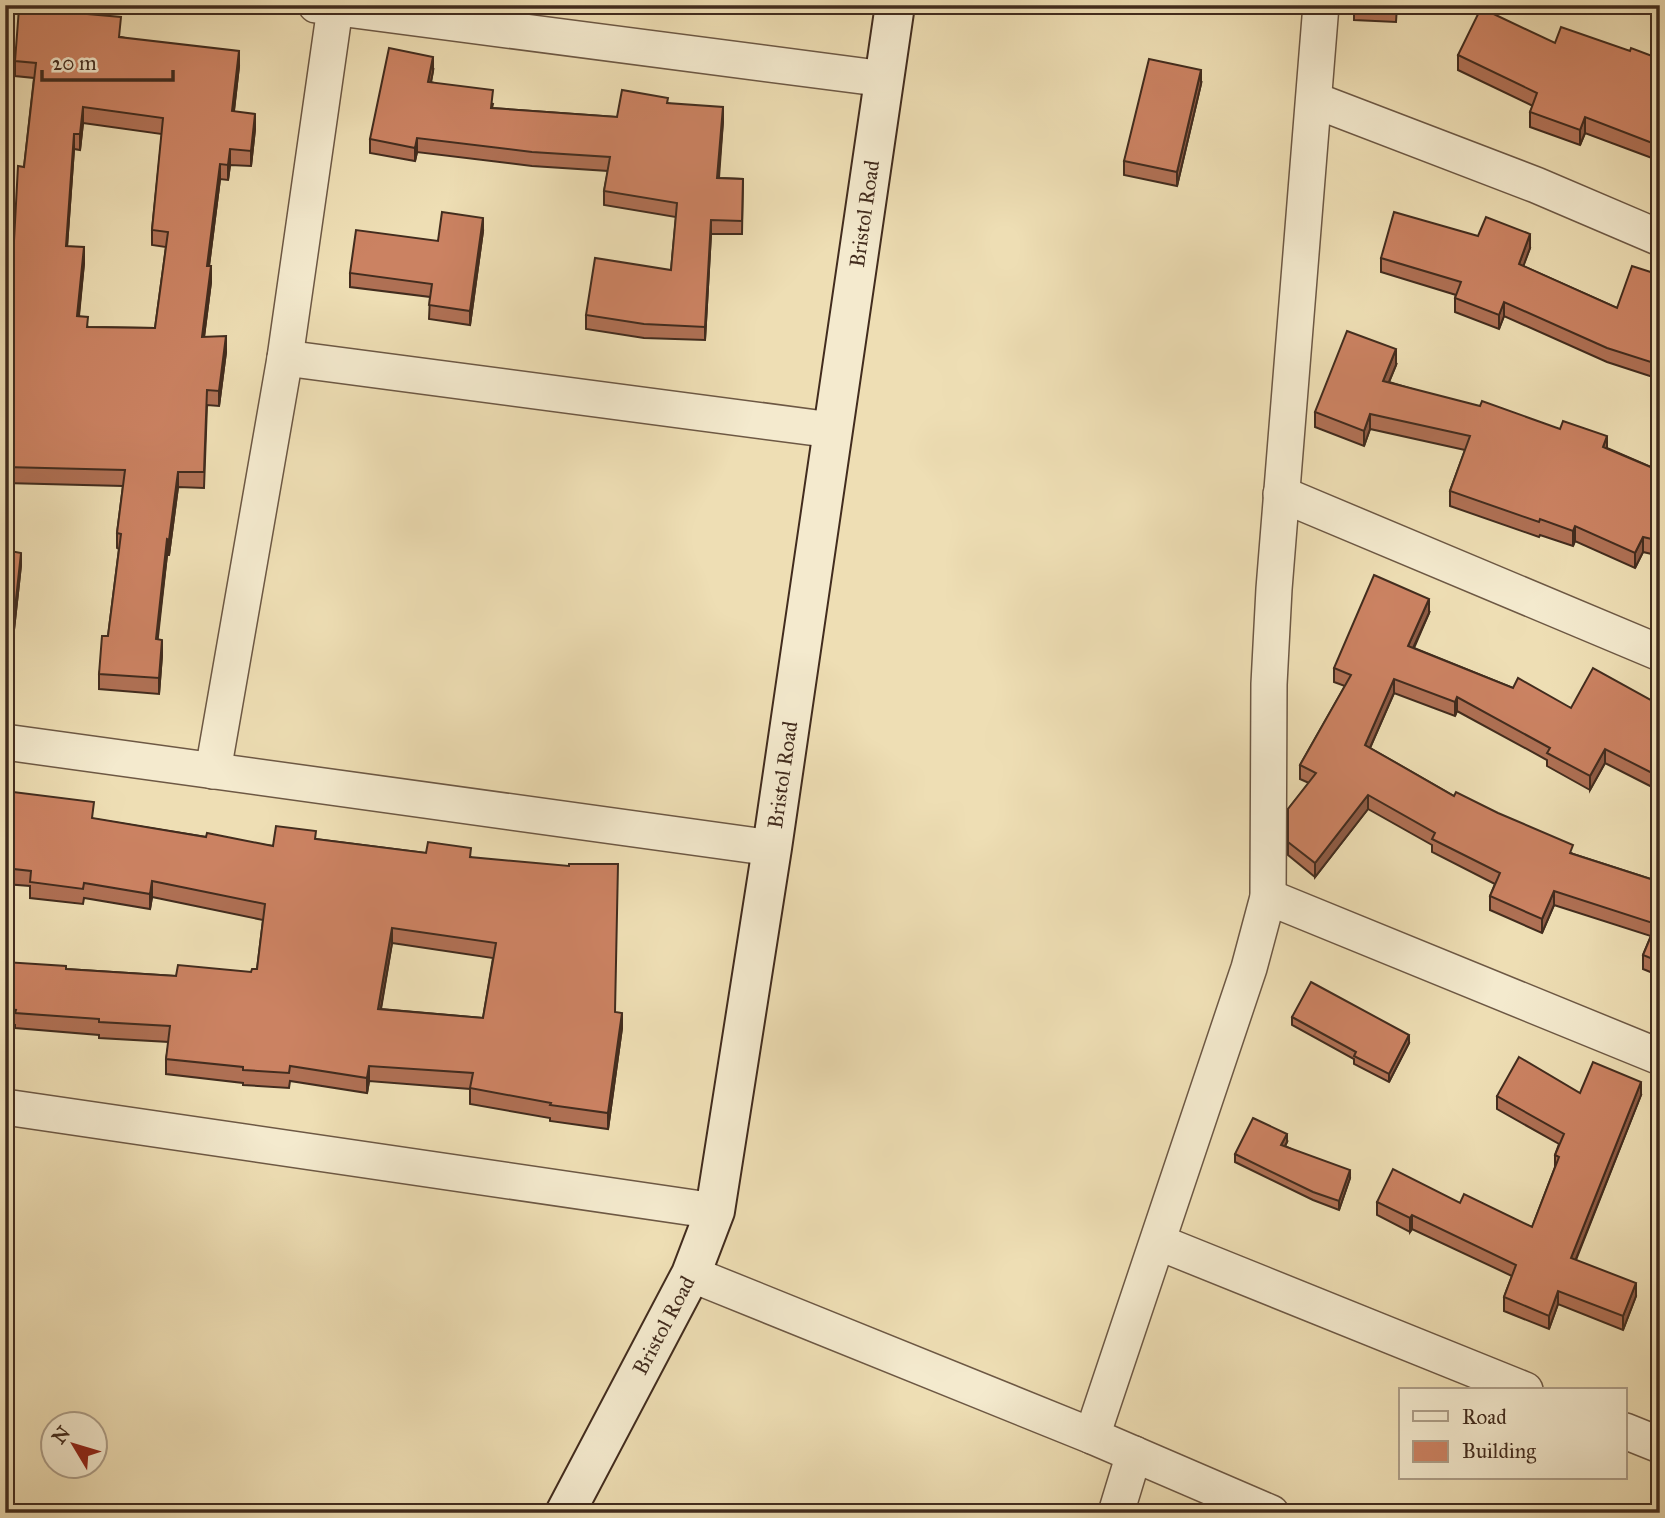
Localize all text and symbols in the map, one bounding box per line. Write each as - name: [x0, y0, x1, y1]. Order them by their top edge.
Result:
- scale bar: [42, 38, 173, 82]
- text: 20 m: [52, 50, 97, 76]
- street label: Bristol Road: [844, 158, 885, 269]
- street label: Bristol Road: [762, 719, 803, 830]
- street label: Bristol Road: [627, 1271, 701, 1379]
- legend: [1399, 1388, 1626, 1480]
- text: Road: [1462, 1404, 1507, 1430]
- north arrow: [38, 1410, 108, 1480]
- text: N: [47, 1421, 75, 1448]
- text: Building: [1462, 1438, 1536, 1464]

